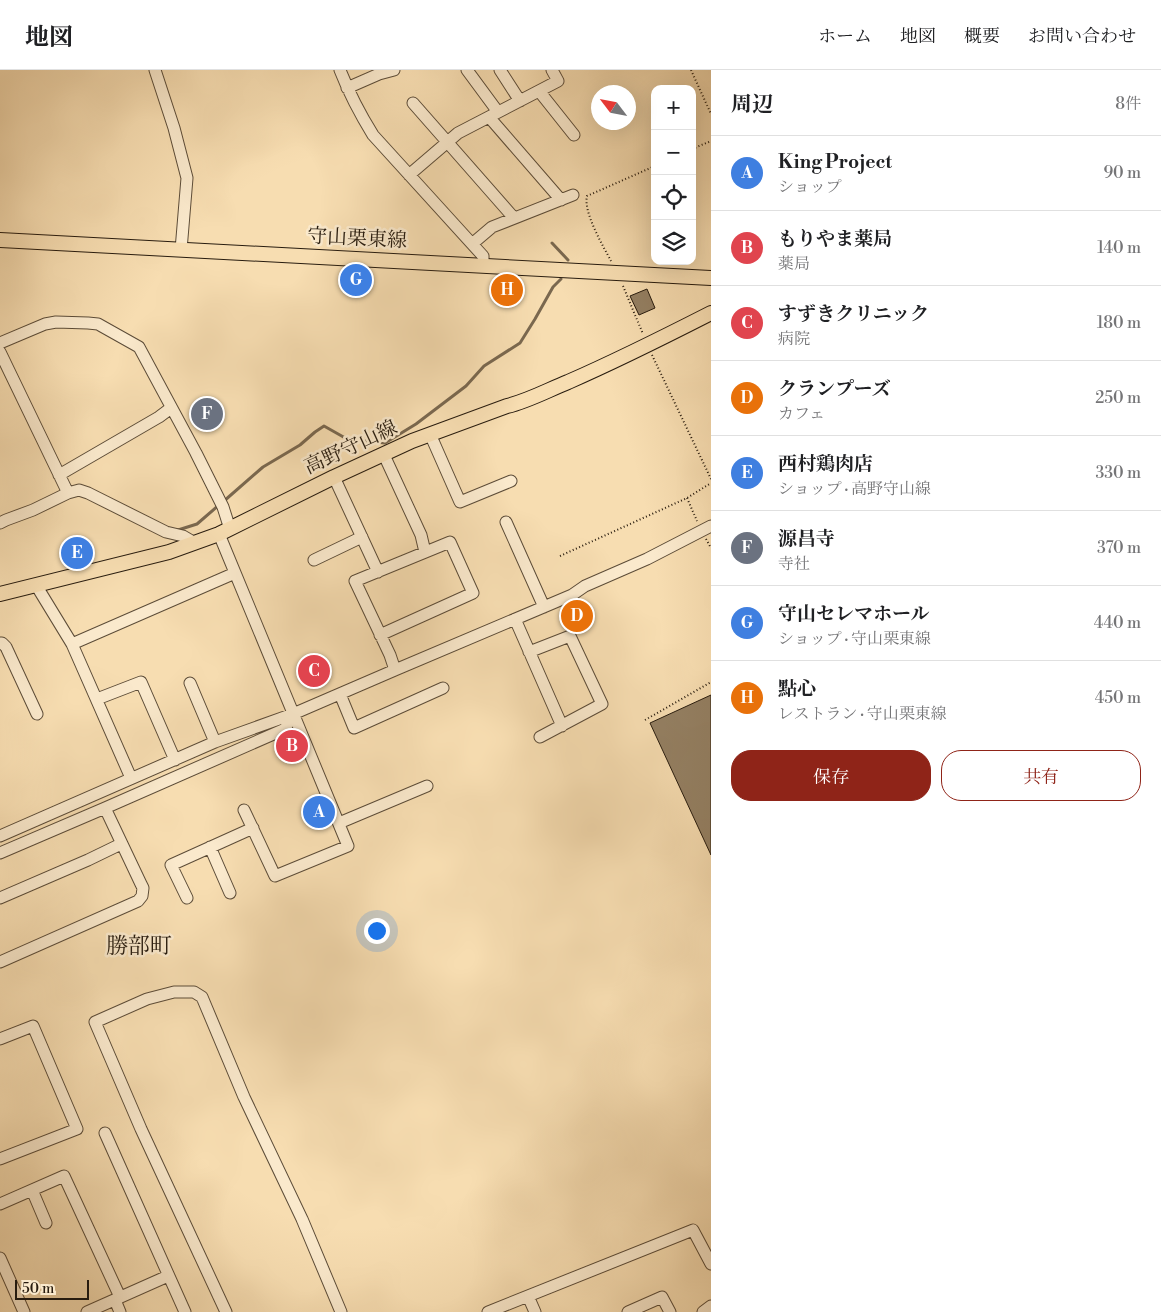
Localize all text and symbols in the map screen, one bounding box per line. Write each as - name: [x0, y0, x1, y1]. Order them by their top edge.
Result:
- text: 地図: [25, 23, 73, 53]
- text: ホーム: [818, 25, 872, 48]
- text: 地図: [900, 25, 936, 48]
- text: 概要: [964, 25, 1000, 48]
- text: お問い合わせ: [1028, 25, 1136, 48]
- north arrow: [591, 85, 636, 130]
- map controls: [651, 85, 696, 265]
- button: +: [651, 85, 696, 130]
- text: 周辺: [731, 92, 773, 118]
- text: 8件: [1115, 94, 1141, 114]
- button: −: [651, 130, 696, 175]
- text: King Project: [778, 150, 892, 174]
- text: A: [741, 163, 753, 183]
- text: 90 m: [1103, 163, 1141, 183]
- button: locate: [651, 175, 696, 220]
- text: ショップ: [778, 177, 842, 197]
- button: layers: [651, 220, 696, 265]
- street label: 守山栗東線: [306, 224, 408, 254]
- text: もりやま薬局: [778, 227, 892, 251]
- text: B: [741, 238, 753, 258]
- text: 140 m: [1097, 238, 1141, 258]
- text: 薬局: [778, 254, 810, 274]
- pin: G: [340, 261, 372, 299]
- pin: H: [491, 271, 523, 309]
- text: すずきクリニック: [778, 302, 929, 326]
- text: C: [741, 313, 753, 333]
- text: 180 m: [1097, 313, 1141, 333]
- text: 病院: [778, 329, 810, 349]
- text: クランプーズ: [778, 377, 890, 401]
- text: D: [741, 388, 753, 408]
- text: 250 m: [1095, 388, 1141, 408]
- pin: F: [191, 395, 223, 433]
- text: カフェ: [778, 404, 825, 424]
- street label: 高野守山線: [300, 416, 402, 480]
- text: 西村鶏肉店: [778, 452, 873, 476]
- text: E: [741, 463, 753, 483]
- text: 330 m: [1095, 463, 1141, 483]
- text: ショップ · 高野守山線: [778, 479, 931, 499]
- text: 源昌寺: [778, 527, 835, 551]
- pin: E: [61, 534, 93, 572]
- text: F: [741, 538, 753, 558]
- text: 370 m: [1097, 538, 1141, 558]
- text: 寺社: [778, 554, 810, 574]
- pin: D: [561, 597, 593, 635]
- text: 守山セレマホール: [778, 602, 930, 626]
- text: G: [741, 613, 753, 633]
- text: 440 m: [1094, 613, 1141, 633]
- text: ショップ · 守山栗東線: [778, 629, 931, 649]
- pin: C: [298, 652, 330, 690]
- text: 點心: [778, 677, 816, 701]
- text: H: [740, 688, 754, 708]
- text: 450 m: [1095, 688, 1141, 708]
- text: レストラン · 守山栗東線: [778, 704, 947, 724]
- pin: B: [276, 727, 308, 765]
- button: 保存: [731, 750, 931, 801]
- button: 共有: [941, 750, 1141, 801]
- pin: A: [303, 793, 335, 831]
- your location: [364, 918, 390, 944]
- district label: 勝部町: [106, 933, 172, 960]
- scale bar: [15, 1277, 89, 1300]
- text: 50 m: [22, 1280, 54, 1298]

